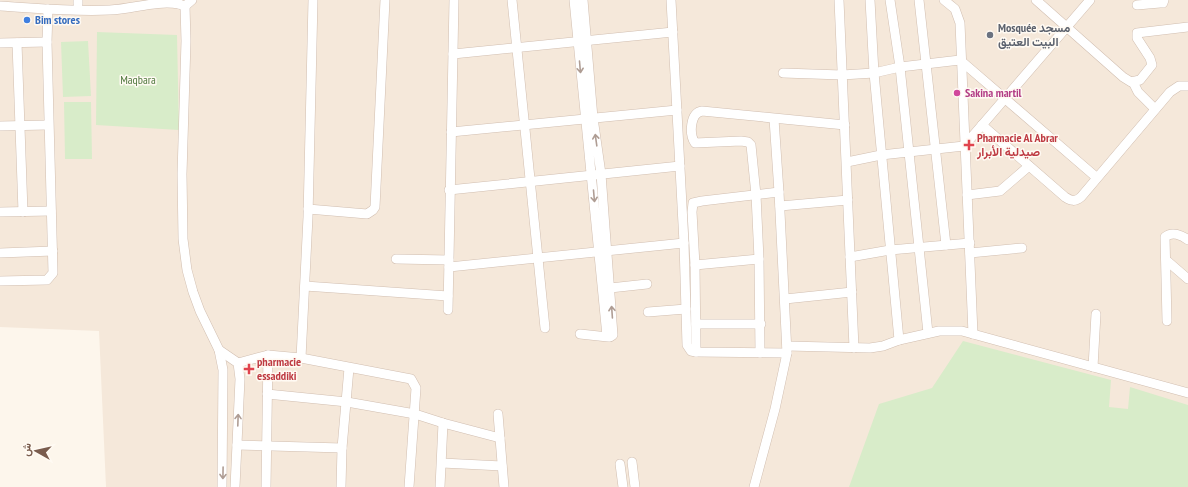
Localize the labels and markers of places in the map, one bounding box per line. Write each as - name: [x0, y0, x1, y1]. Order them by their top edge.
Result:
- place label: Bim stores: [35, 12, 80, 27]
- marker: Bim stores: [22, 15, 32, 25]
- place label: Mosquée مسجد البيت العتيق: [998, 20, 1071, 49]
- marker: Mosquée مسجد البيت العتيق: [985, 30, 995, 40]
- place label: Sakina martil: [965, 85, 1022, 100]
- marker: Sakina martil: [952, 88, 962, 98]
- place label: Pharmacie Al Abrar صيدلية الأبرار: [976, 130, 1058, 160]
- marker: Pharmacie Al Abrar صيدلية الأبرار: [964, 140, 974, 150]
- place label: pharmacie essaddiki: [257, 354, 301, 383]
- marker: pharmacie essaddiki: [244, 364, 254, 374]

